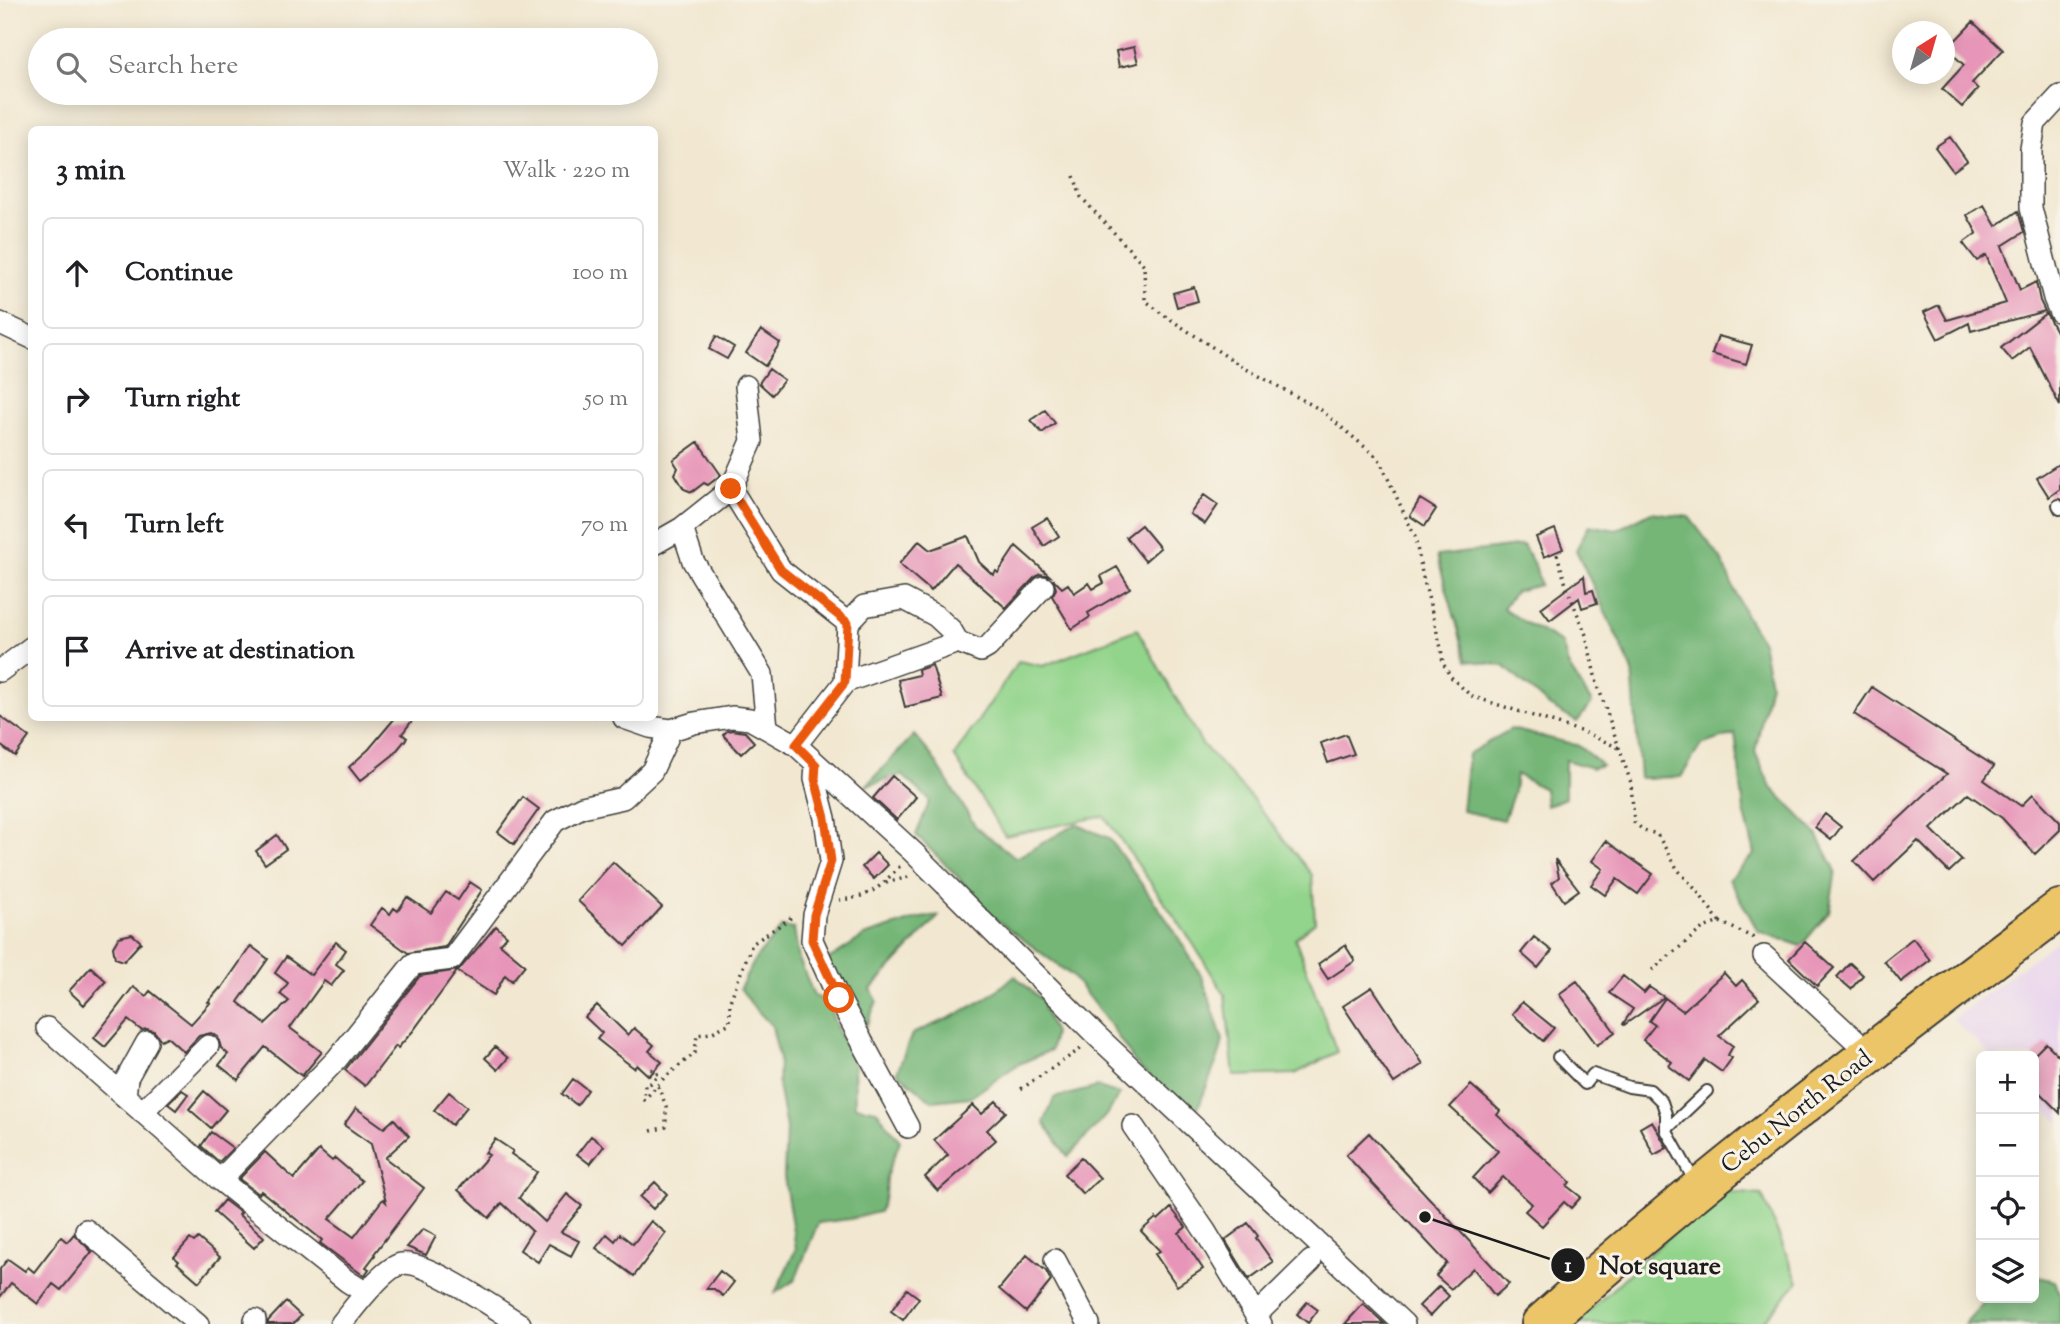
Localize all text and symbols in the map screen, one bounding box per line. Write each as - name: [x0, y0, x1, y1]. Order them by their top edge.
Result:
- north arrow: [1892, 21, 1955, 84]
- search box: [28, 28, 658, 105]
- icon: search: [52, 48, 90, 86]
- text: Search here: [108, 48, 238, 85]
- text: 3 min: [56, 150, 126, 193]
- text: Walk · 220 m: [503, 155, 630, 188]
- icon: ahead: [58, 254, 96, 292]
- text: Continue: [125, 255, 233, 292]
- text: 100 m: [572, 257, 628, 290]
- icon: right: [58, 380, 96, 418]
- text: Turn right: [125, 381, 240, 418]
- text: 50 m: [584, 383, 628, 416]
- route end: [715, 473, 746, 504]
- icon: left: [58, 506, 96, 544]
- text: Turn left: [125, 507, 224, 544]
- text: 70 m: [581, 509, 628, 542]
- icon: arrive: [58, 632, 96, 670]
- text: Arrive at destination: [125, 633, 355, 670]
- route start: [823, 982, 854, 1013]
- street label: Cebu North Road: [1714, 1042, 1881, 1183]
- map controls: [1976, 1051, 2039, 1303]
- button: +: [1976, 1051, 2039, 1114]
- button: −: [1976, 1114, 2039, 1177]
- button: locate: [1976, 1177, 2039, 1240]
- button: layers: [1976, 1240, 2039, 1303]
- callout: Not square: [1550, 1241, 1735, 1288]
- text: Not square: [1599, 1249, 1721, 1286]
- text: 1: [1564, 1252, 1572, 1282]

